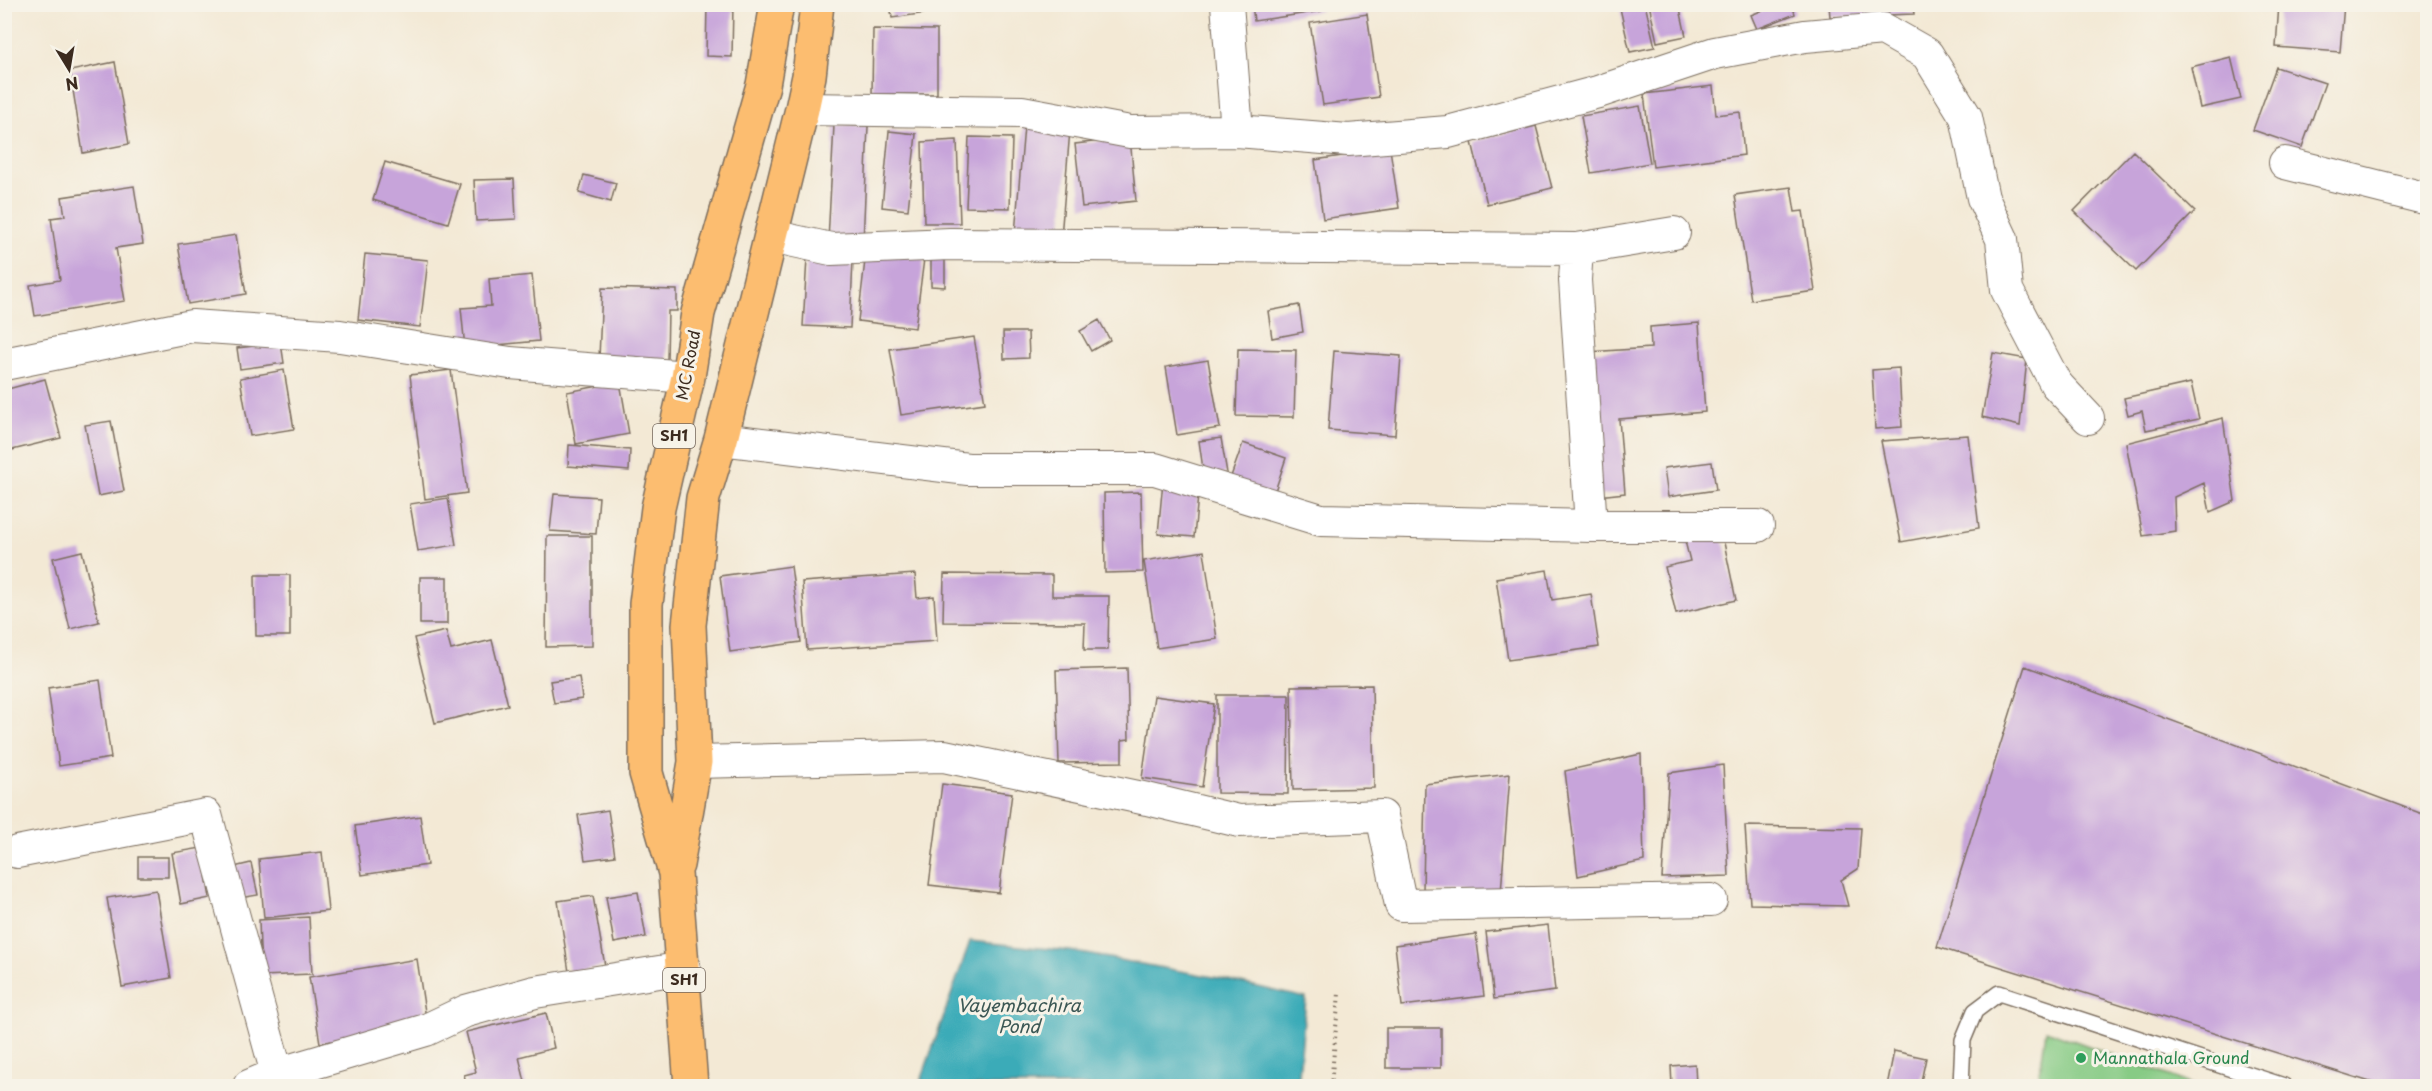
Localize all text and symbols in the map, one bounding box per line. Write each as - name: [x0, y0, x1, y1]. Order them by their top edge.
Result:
- north arrow: [39, 39, 99, 99]
- text: N: [64, 72, 81, 98]
- street label: MC Road: [668, 328, 706, 402]
- road number: SH1: [653, 424, 695, 448]
- road number: SH1: [663, 968, 705, 992]
- water label: Vayembachira Pond: [957, 991, 1081, 1039]
- place label: Mannathala Ground: [2093, 1045, 2249, 1069]
- marker: Mannathala Ground: [2074, 1051, 2088, 1065]

